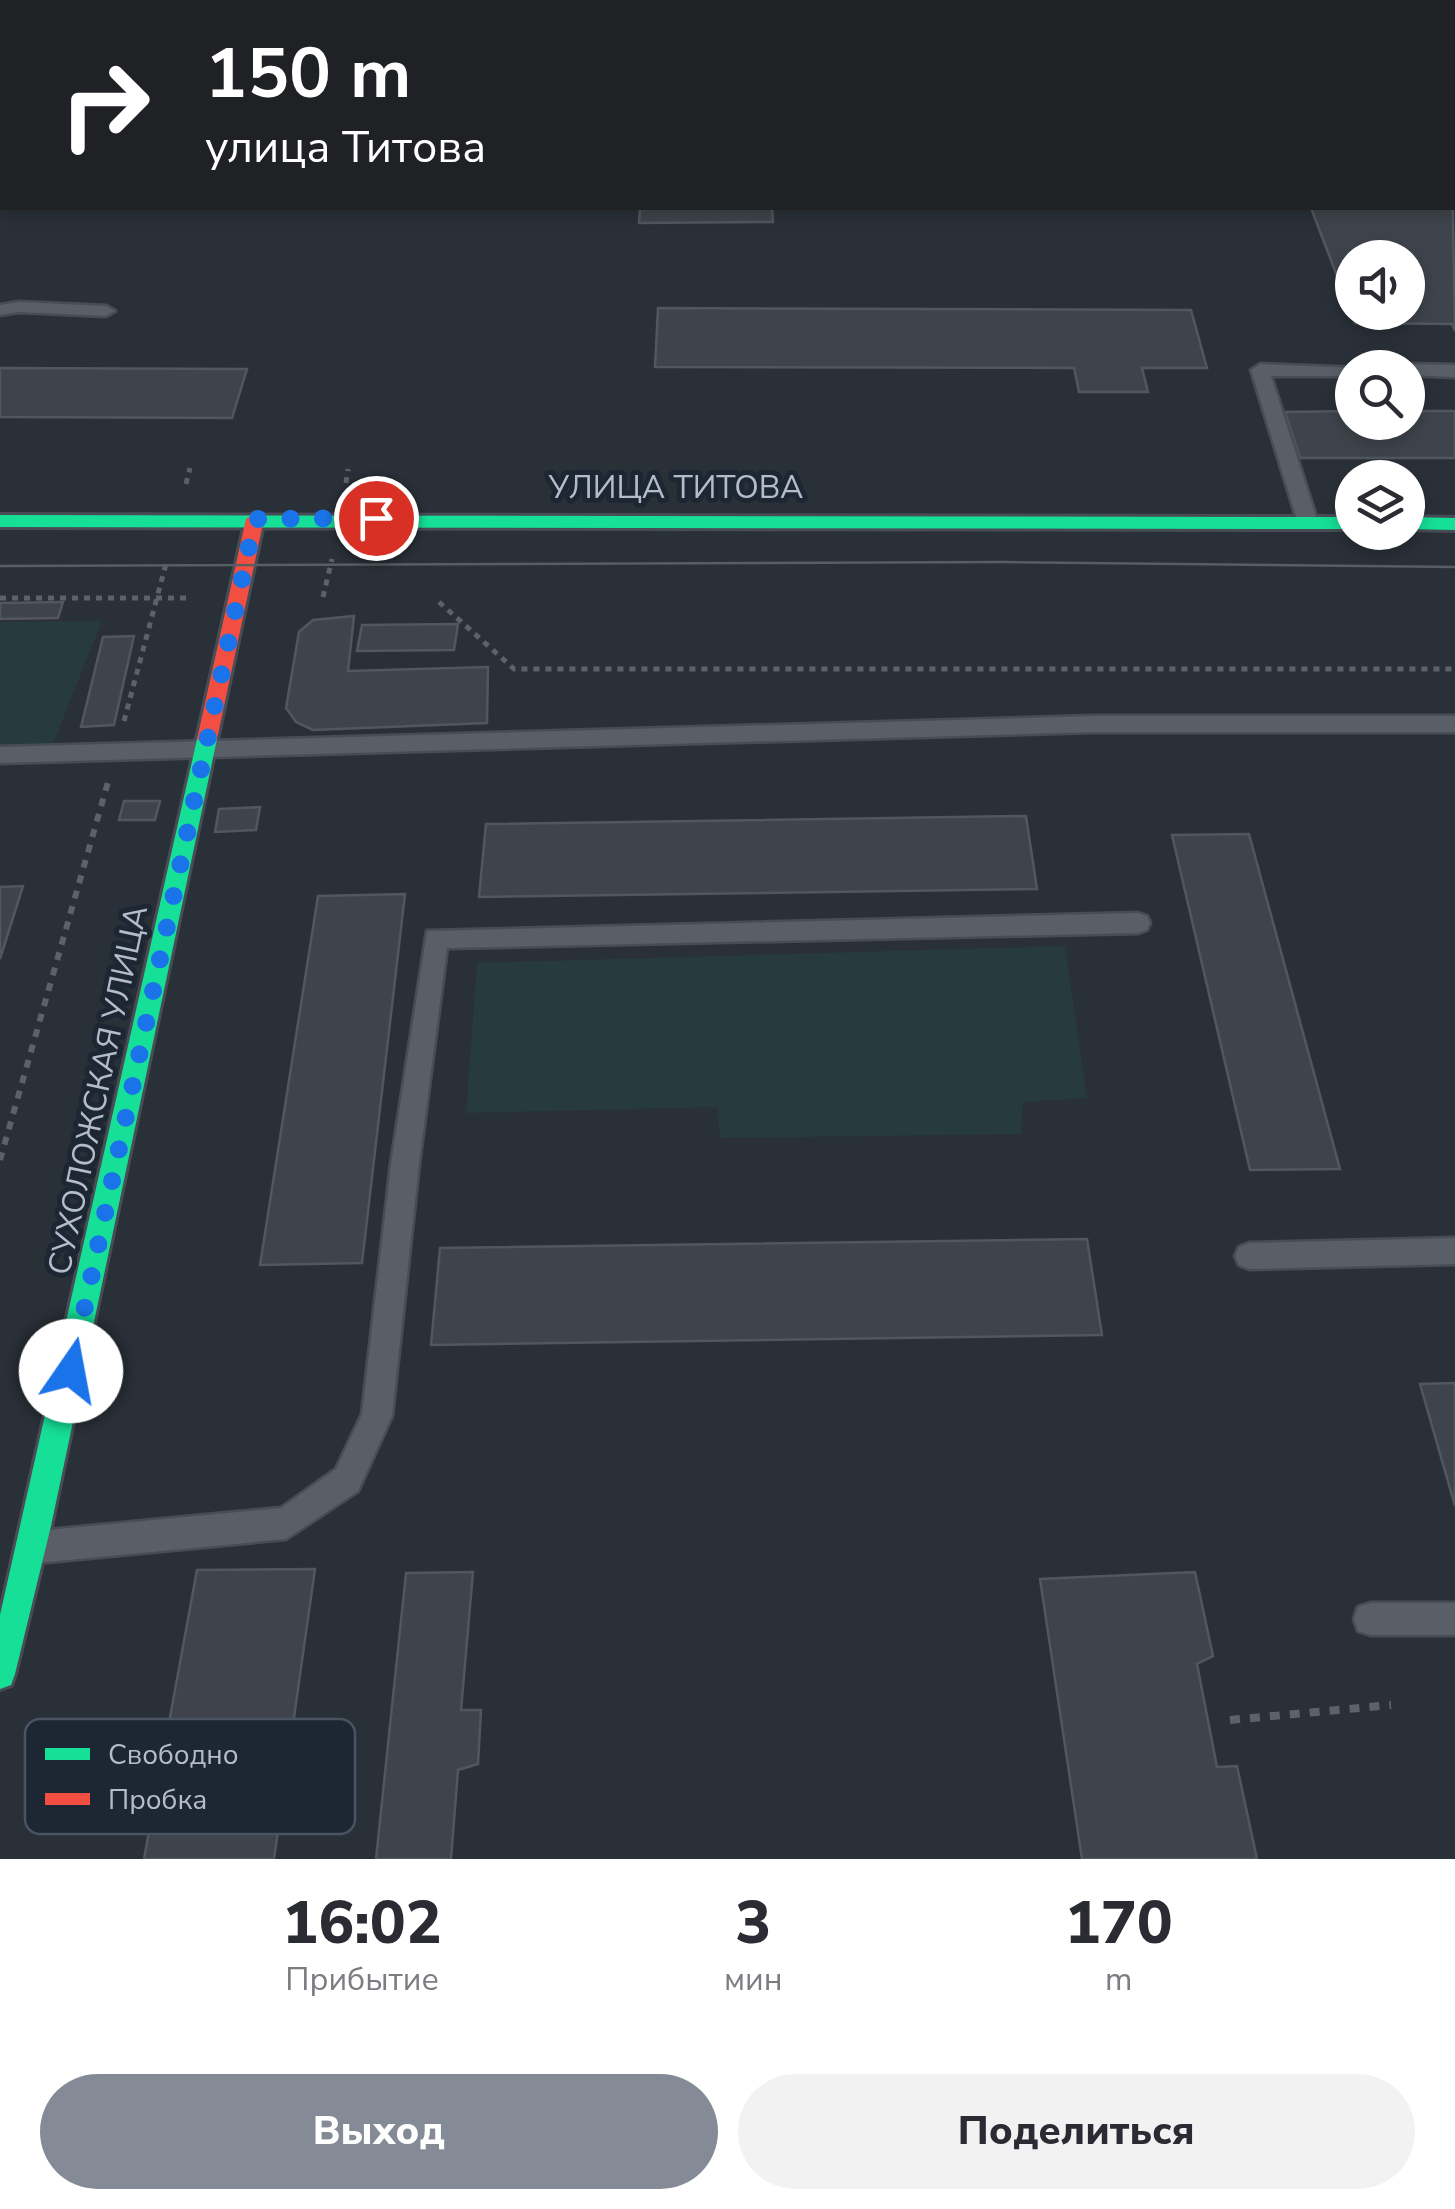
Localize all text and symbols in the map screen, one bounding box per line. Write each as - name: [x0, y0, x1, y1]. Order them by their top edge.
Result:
- text: 150 m: [205, 26, 411, 122]
- icon: right: [40, 40, 170, 170]
- text: улица Титова: [205, 117, 486, 178]
- map controls: [1335, 240, 1425, 550]
- button: sound: [1335, 240, 1425, 330]
- button: search: [1335, 350, 1425, 440]
- button: layers: [1335, 460, 1425, 550]
- street label: УЛИЦА ТИТОВА: [548, 466, 803, 509]
- pin: [334, 476, 419, 561]
- icon: arrive: [349, 491, 404, 546]
- street label: СУХОЛОЖСКАЯ УЛИЦА: [38, 901, 158, 1279]
- position arrow: [19, 1319, 123, 1423]
- legend: [25, 1719, 355, 1834]
- text: Свободно: [108, 1736, 239, 1774]
- text: Пробка: [108, 1781, 207, 1819]
- text: 16:02: [282, 1882, 442, 1964]
- text: 3: [735, 1882, 771, 1964]
- text: 170: [1065, 1882, 1173, 1964]
- text: Прибытие: [285, 1958, 439, 2001]
- text: мин: [724, 1958, 783, 2001]
- text: m: [1105, 1958, 1132, 2001]
- button: Выход: [40, 2074, 718, 2189]
- button: Поделиться: [738, 2074, 1415, 2189]

